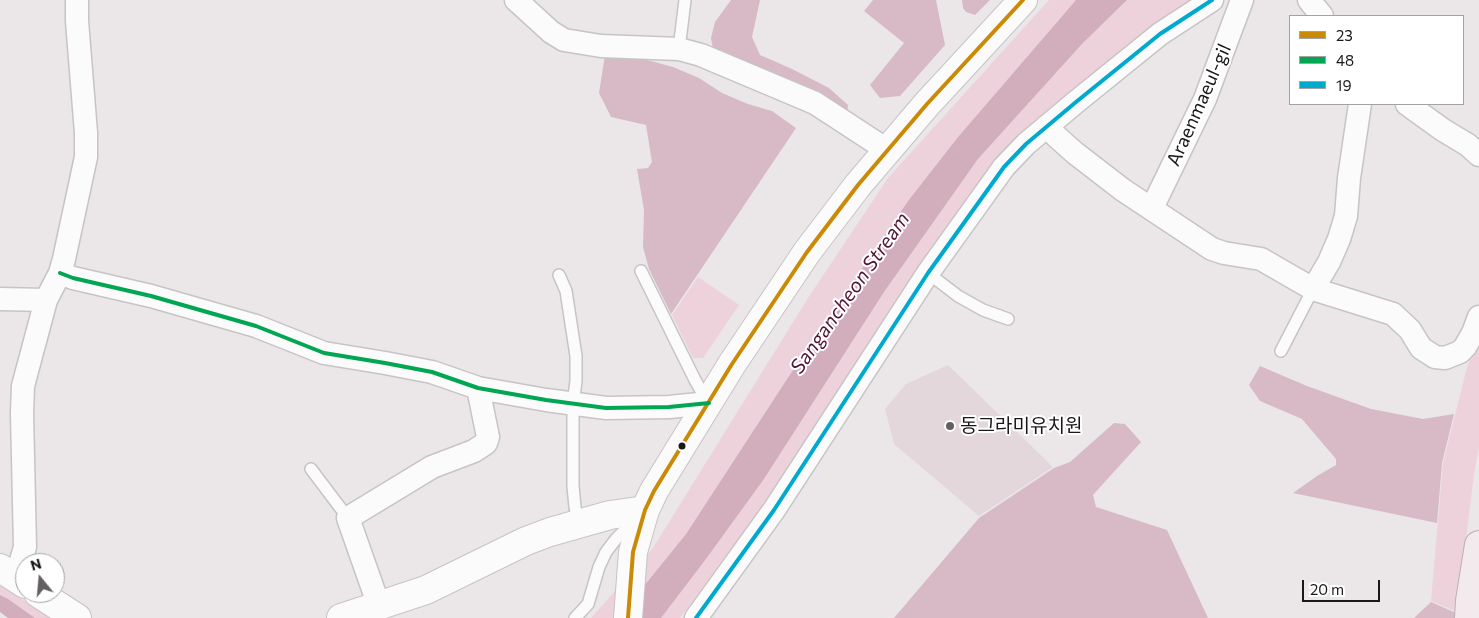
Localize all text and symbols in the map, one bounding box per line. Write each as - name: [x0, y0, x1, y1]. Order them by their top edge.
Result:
- legend: [1289, 15, 1464, 105]
- text: 23: [1336, 26, 1353, 44]
- street label: Araenmaeul-gil: [1162, 40, 1236, 170]
- text: 48: [1336, 51, 1354, 69]
- text: 19: [1336, 76, 1352, 94]
- water label: Sangancheon Stream: [785, 208, 915, 378]
- place label: 동그라미유치원: [960, 415, 1082, 437]
- marker: 동그라미유치원: [944, 420, 956, 432]
- unlabelled marker: [677, 441, 687, 451]
- north arrow: [15, 553, 65, 603]
- text: N: [28, 554, 43, 574]
- scale bar: [1304, 570, 1382, 602]
- text: 20 m: [1310, 580, 1344, 598]

